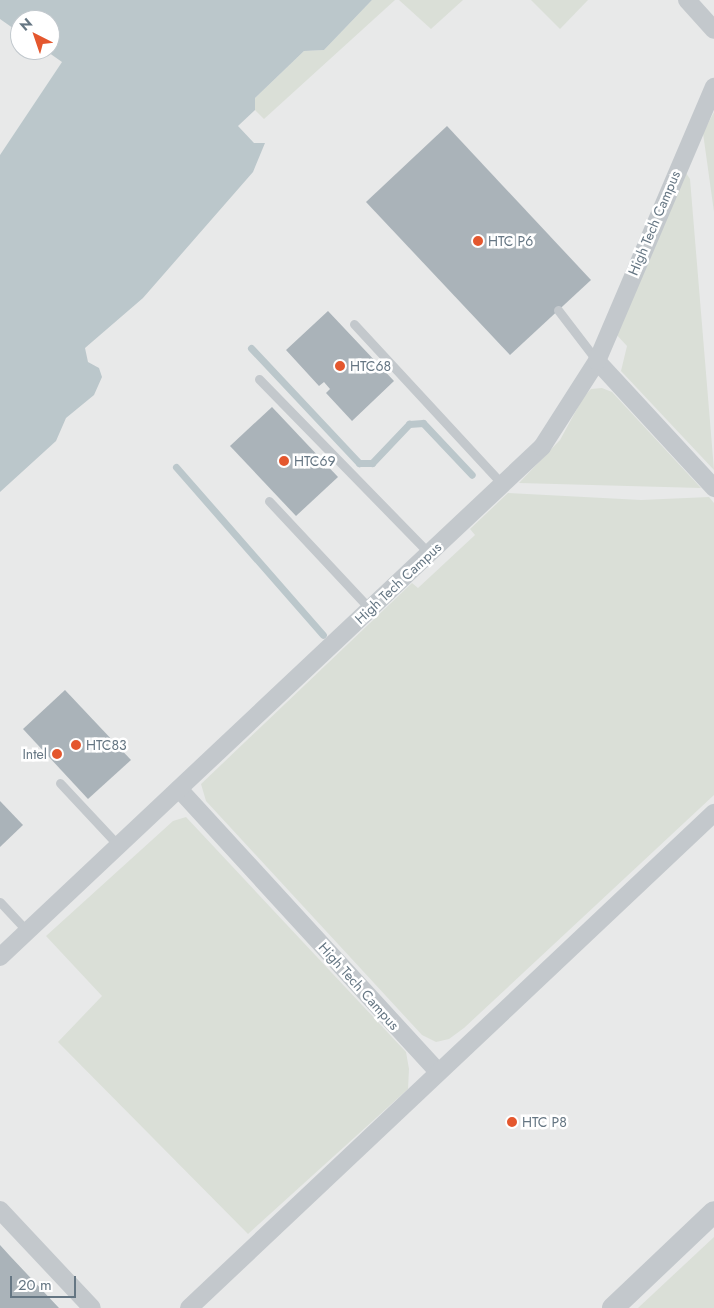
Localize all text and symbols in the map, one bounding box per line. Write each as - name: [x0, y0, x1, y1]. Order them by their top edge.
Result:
- north arrow: [10, 10, 60, 60]
- text: N: [15, 13, 37, 36]
- street label: High Tech Campus: [624, 168, 684, 278]
- place label: HTC P6: [488, 233, 533, 249]
- marker: HTC P6: [472, 235, 484, 247]
- place label: HTC68: [350, 358, 391, 374]
- marker: HTC68: [334, 360, 346, 372]
- place label: HTC69: [294, 453, 336, 469]
- marker: HTC69: [278, 455, 290, 467]
- street label: High Tech Campus: [351, 539, 445, 627]
- place label: HTC83: [86, 737, 127, 753]
- marker: HTC83: [70, 739, 82, 751]
- place label: Intel: [22, 746, 47, 762]
- marker: Intel: [51, 748, 63, 760]
- street label: High Tech Campus: [315, 939, 403, 1033]
- place label: HTC P8: [522, 1114, 567, 1130]
- marker: HTC P8: [506, 1116, 518, 1128]
- scale bar: [12, 1266, 79, 1298]
- text: 20 m: [18, 1274, 52, 1296]

